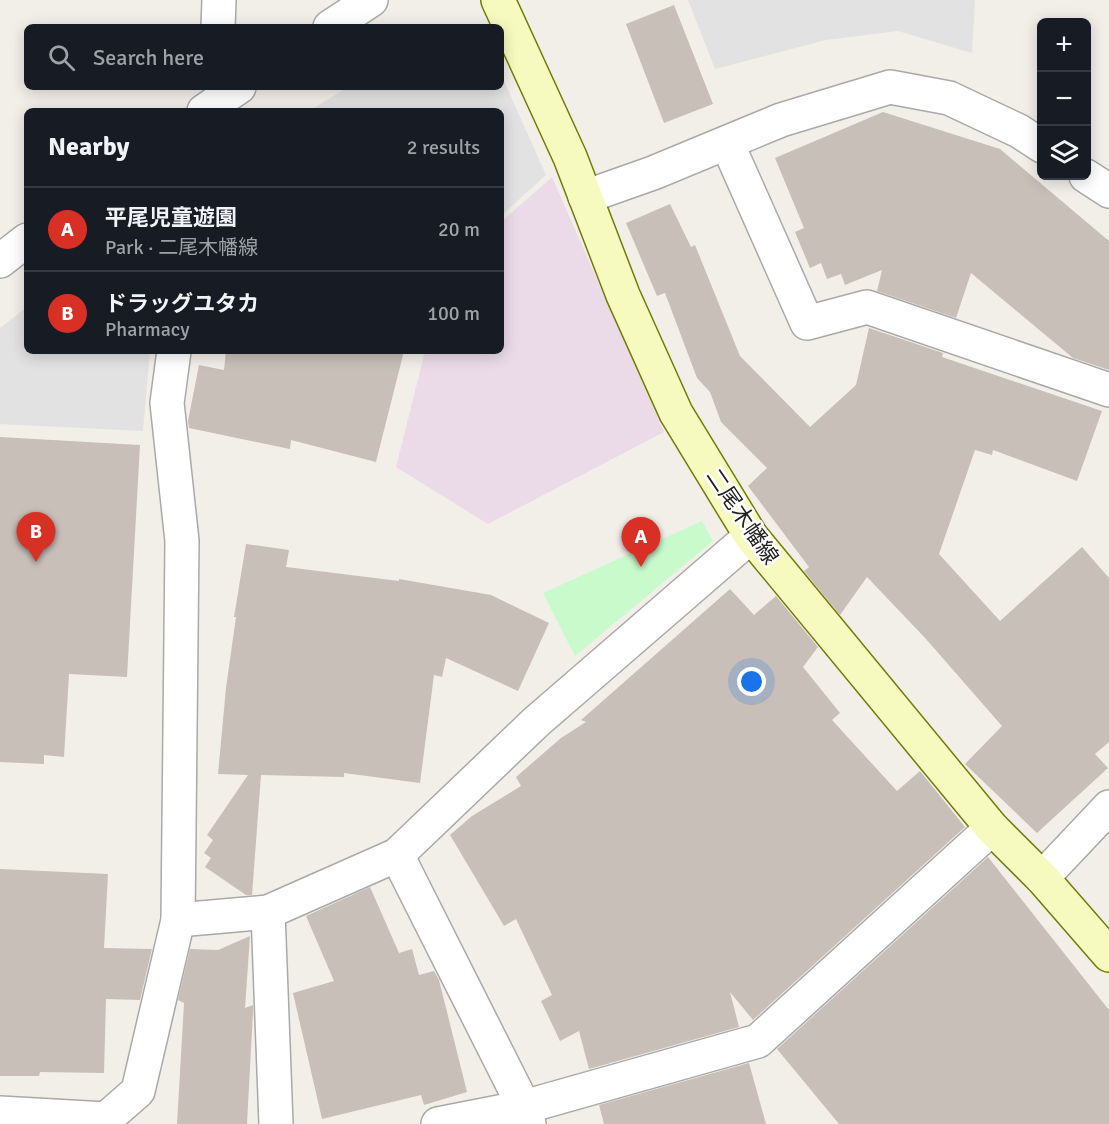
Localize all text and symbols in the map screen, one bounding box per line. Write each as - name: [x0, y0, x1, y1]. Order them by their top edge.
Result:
- map controls: [1037, 18, 1091, 180]
- button: +: [1037, 18, 1091, 72]
- search box: [24, 24, 504, 90]
- icon: search: [45, 41, 78, 74]
- text: Search here: [93, 44, 204, 71]
- button: −: [1037, 72, 1091, 126]
- button: layers: [1037, 126, 1091, 180]
- text: Nearby: [48, 131, 129, 163]
- text: 2 results: [407, 135, 480, 160]
- text: 平尾児童遊園: [105, 204, 237, 231]
- text: A: [61, 217, 74, 242]
- text: 20 m: [438, 217, 480, 242]
- text: Park · 二尾木幡線: [105, 235, 258, 260]
- text: ドラッグユタカ: [105, 290, 259, 317]
- text: B: [61, 301, 74, 326]
- text: 100 m: [427, 301, 480, 326]
- text: Pharmacy: [105, 317, 190, 342]
- street label: 二尾木幡線: [701, 463, 785, 569]
- pin: B: [16, 512, 56, 562]
- pin: A: [622, 518, 660, 567]
- your location: [737, 667, 766, 696]

